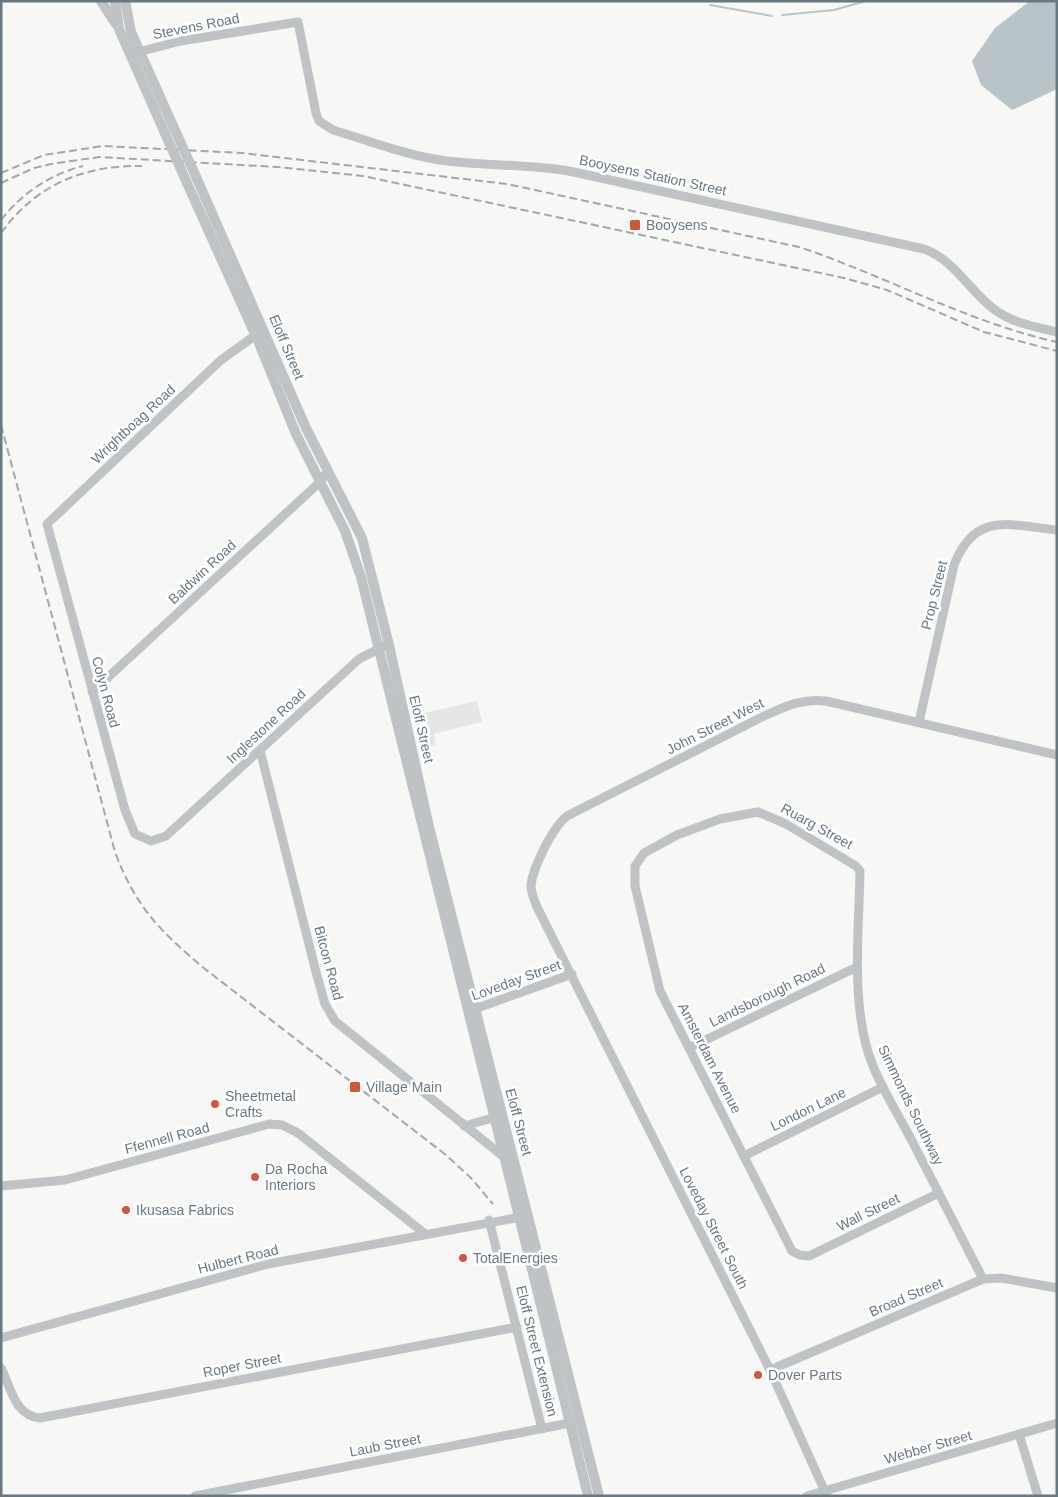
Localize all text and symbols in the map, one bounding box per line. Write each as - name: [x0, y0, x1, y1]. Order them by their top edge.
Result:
- street label: Stevens Road: [151, 10, 241, 42]
- street label: Booysens Station Street: [578, 152, 728, 198]
- place label: Booysens: [646, 217, 707, 233]
- marker: Booysens: [628, 218, 642, 232]
- street label: Eloff Street: [266, 312, 308, 382]
- street label: Wrightboag Road: [88, 381, 178, 467]
- street label: Baldwin Road: [165, 537, 239, 607]
- street label: Prop Street: [918, 559, 950, 631]
- street label: Colyn Road: [89, 655, 123, 729]
- street label: Inglestone Road: [223, 685, 309, 767]
- street label: Eloff Street: [406, 694, 438, 765]
- street label: John Street West: [664, 695, 766, 757]
- street label: Ruarg Street: [778, 800, 856, 852]
- street label: Bitcon Road: [311, 924, 347, 1002]
- street label: Loveday Street: [469, 956, 563, 1004]
- street label: Landsborough Road: [706, 960, 828, 1030]
- street label: Amsterdam Avenue: [675, 1000, 745, 1116]
- street label: Simmonds Southway: [875, 1042, 947, 1168]
- place label: Village Main: [366, 1079, 442, 1095]
- marker: Village Main: [348, 1080, 362, 1094]
- street label: London Lane: [768, 1084, 848, 1134]
- street label: Eloff Street: [502, 1087, 536, 1157]
- place label: Sheetmetal Crafts: [225, 1088, 296, 1120]
- marker: Sheetmetal Crafts: [209, 1098, 221, 1110]
- street label: Ffennell Road: [123, 1119, 211, 1157]
- place label: Da Rocha Interiors: [265, 1161, 327, 1193]
- street label: Loveday Street South: [676, 1164, 752, 1292]
- marker: Da Rocha Interiors: [249, 1171, 261, 1183]
- street label: Wall Street: [834, 1190, 902, 1234]
- place label: Ikusasa Fabrics: [136, 1202, 234, 1218]
- marker: Ikusasa Fabrics: [120, 1204, 132, 1216]
- street label: Hulbert Road: [196, 1241, 280, 1277]
- place label: TotalEnergies: [473, 1250, 558, 1266]
- marker: TotalEnergies: [457, 1252, 469, 1264]
- street label: Broad Street: [867, 1274, 945, 1320]
- street label: Eloff Street Extension: [513, 1284, 561, 1418]
- street label: Roper Street: [202, 1350, 283, 1380]
- place label: Dover Parts: [768, 1367, 842, 1383]
- marker: Dover Parts: [752, 1369, 764, 1381]
- street label: Webber Street: [883, 1427, 974, 1467]
- street label: Laub Street: [348, 1430, 422, 1460]

